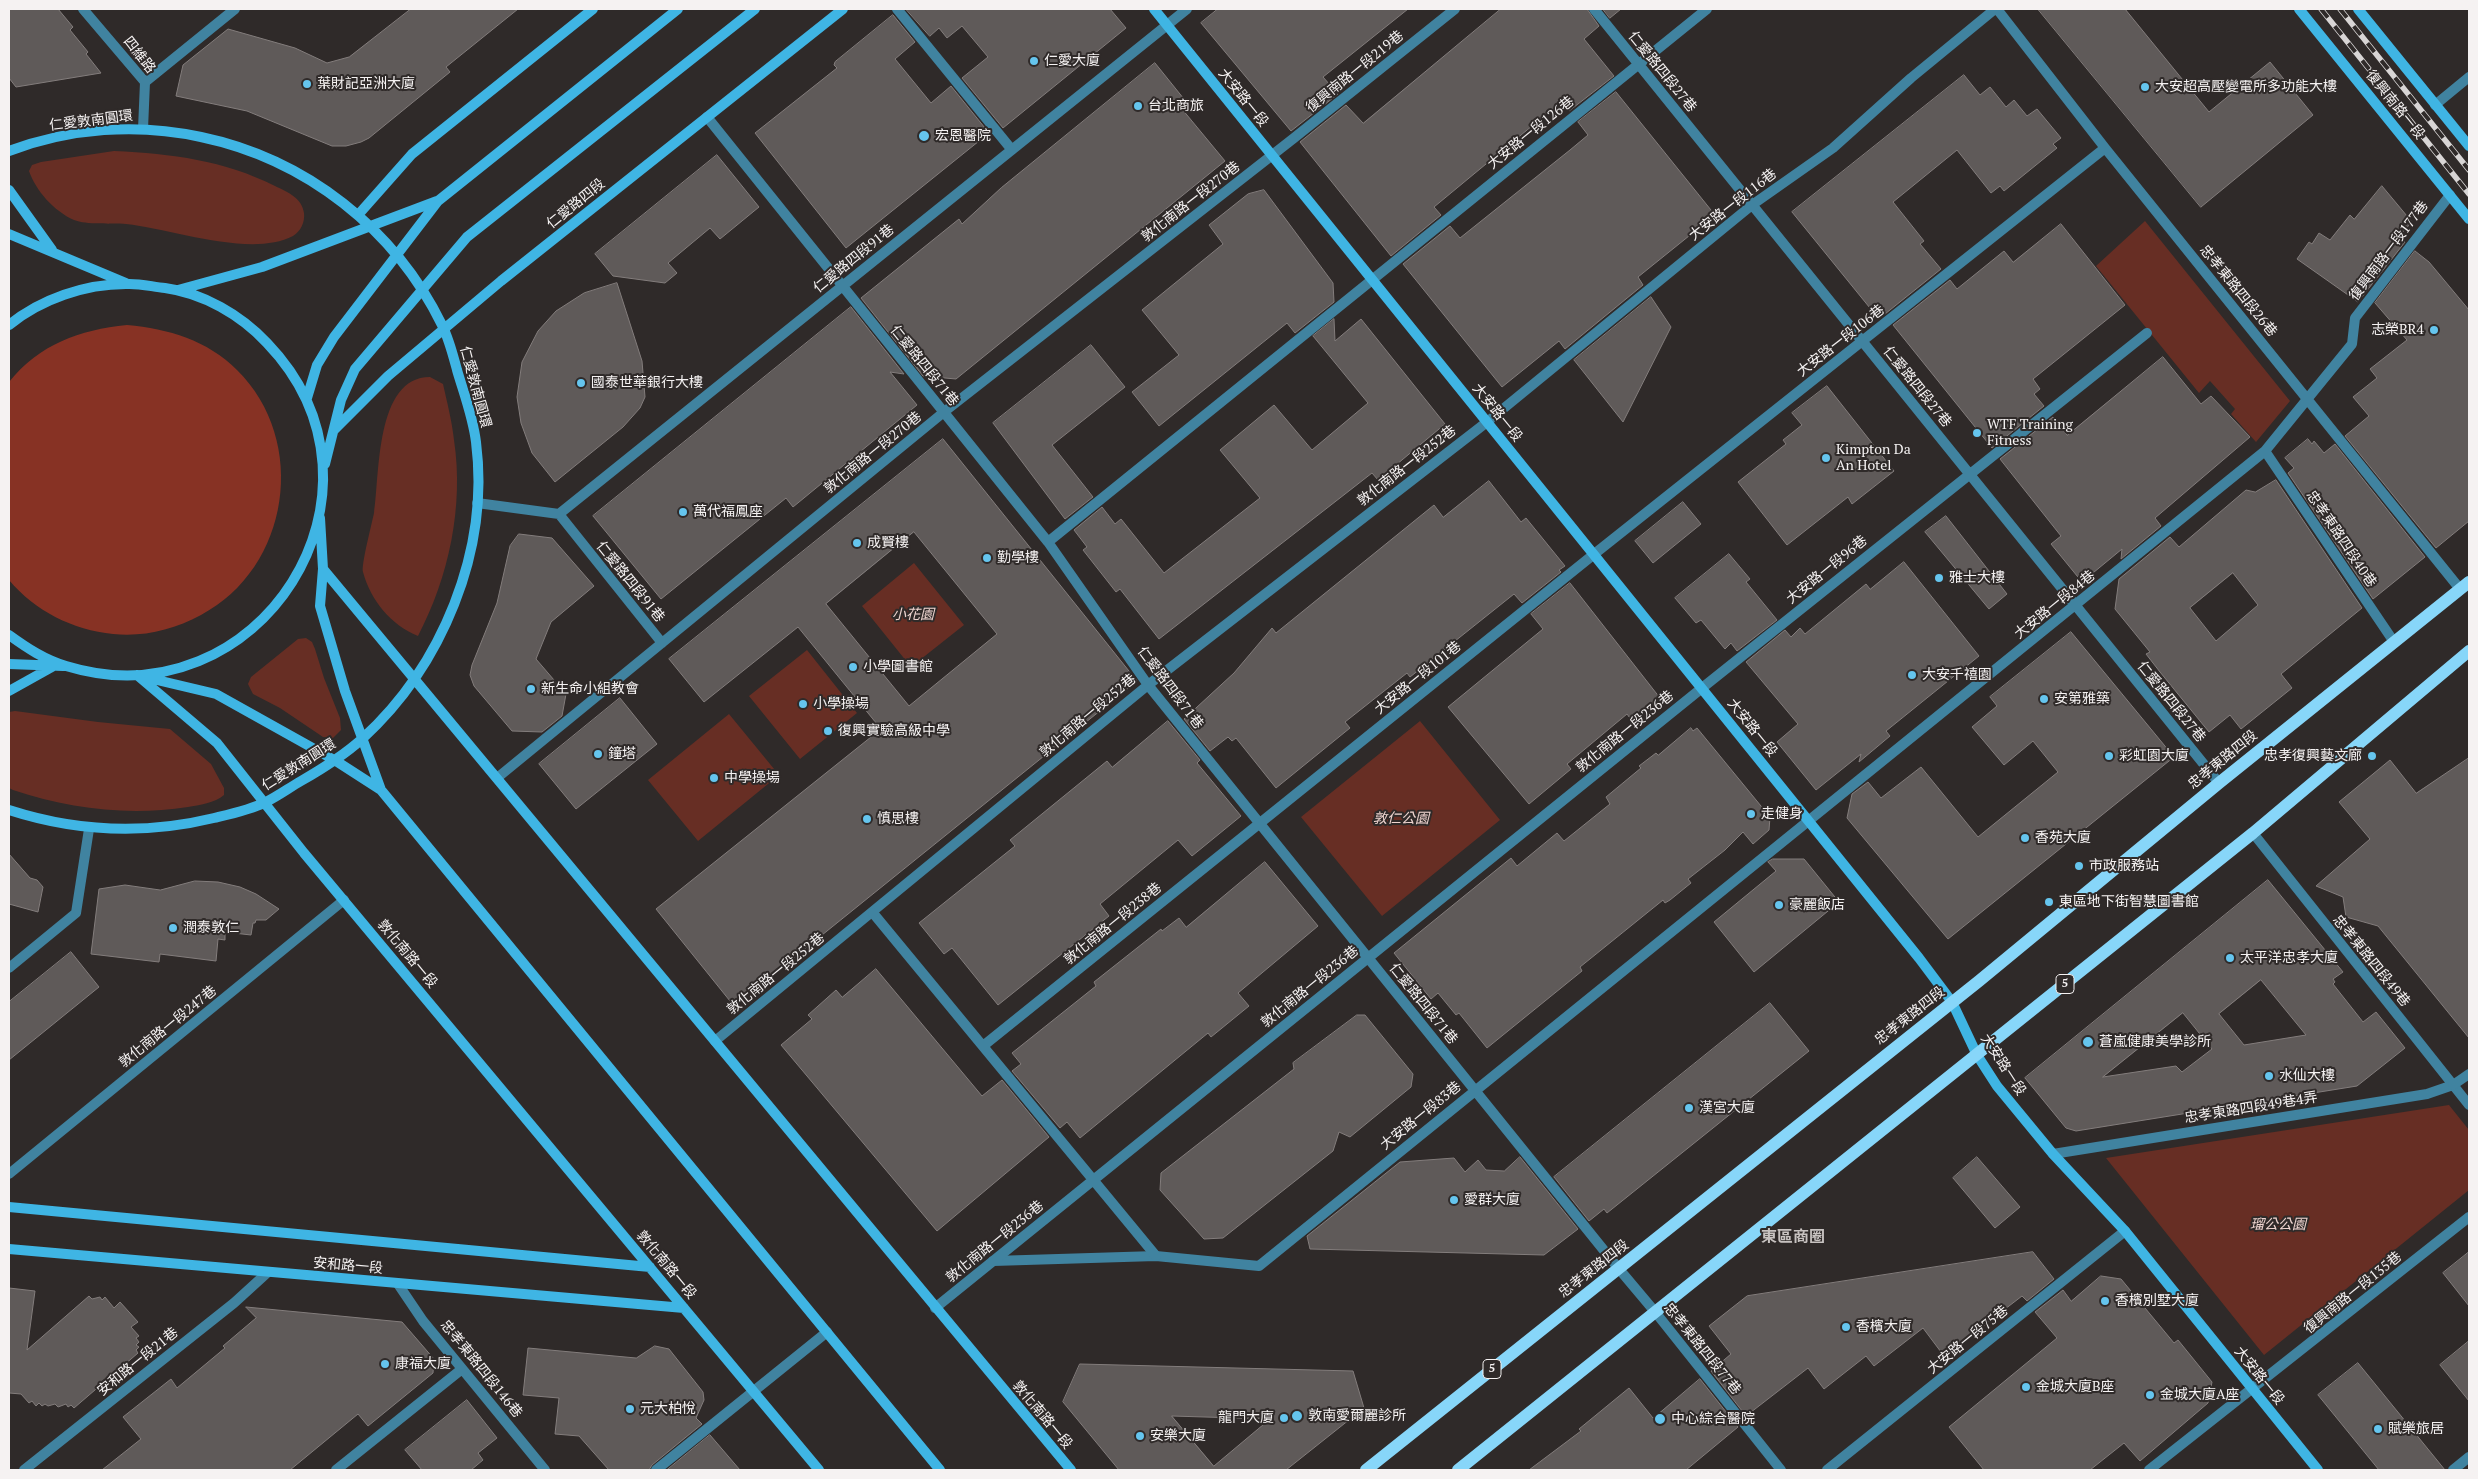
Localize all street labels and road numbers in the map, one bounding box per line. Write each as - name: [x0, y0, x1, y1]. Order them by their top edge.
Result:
- street label: 復興南路一段219巷: [1303, 28, 1407, 116]
- street label: 仁愛路四段27巷: [1624, 28, 1700, 116]
- street label: 四維路: [119, 33, 159, 77]
- street label: 大安路一段: [1214, 66, 1272, 130]
- street label: 復興南路一段: [2362, 67, 2428, 143]
- street label: 大安路一段126巷: [1484, 93, 1578, 173]
- street label: 仁愛敦南圓環: [48, 108, 134, 134]
- street label: 敦化南路一段270巷: [1138, 158, 1244, 246]
- street label: 大安路一段116巷: [1686, 166, 1780, 244]
- street label: 仁愛路四段: [544, 175, 608, 233]
- street label: 復興南路一段177巷: [2346, 198, 2432, 304]
- street label: 仁愛路四段91巷: [810, 221, 898, 297]
- street label: 忠孝東路四段26巷: [2196, 242, 2280, 340]
- street label: 大安路一段106巷: [1794, 302, 1888, 380]
- street label: 仁愛路四段71巷: [886, 322, 962, 410]
- street label: 仁愛路四段27巷: [1879, 343, 1955, 431]
- street label: 仁愛敦南圓環: [456, 344, 494, 430]
- street label: 大安路一段: [1468, 381, 1526, 445]
- street label: 敦化南路一段270巷: [821, 409, 925, 497]
- street label: 敦化南路一段252巷: [1354, 422, 1460, 510]
- street label: 忠孝東路四段40巷: [2302, 487, 2380, 591]
- street label: 大安路一段96巷: [1783, 532, 1871, 608]
- street label: 仁愛路四段91巷: [592, 538, 668, 626]
- street label: 大安路一段84巷: [2011, 567, 2099, 643]
- street label: 大安路一段101巷: [1371, 638, 1465, 718]
- street label: 仁愛路四段71巷: [1134, 643, 1206, 733]
- street label: 仁愛路四段27巷: [2133, 658, 2209, 746]
- street label: 敦化南路一段252巷: [1036, 671, 1140, 761]
- street label: 敦化南路一段236巷: [1573, 688, 1677, 776]
- street label: 大安路一段: [1723, 696, 1781, 760]
- street label: 忠孝東路四段: [2185, 727, 2261, 793]
- street label: 仁愛敦南圓環: [259, 736, 339, 794]
- street label: 敦化南路一段238巷: [1061, 880, 1165, 968]
- street label: 忠孝東路四段49巷: [2329, 912, 2413, 1010]
- street label: 敦化南路一段: [374, 916, 440, 992]
- street label: 敦化南路一段252巷: [724, 930, 828, 1018]
- street label: 敦化南路一段236巷: [1258, 943, 1362, 1031]
- street label: 仁愛路四段71巷: [1385, 960, 1461, 1048]
- road number: 5: [2056, 974, 2074, 994]
- street label: 敦化南路一段247巷: [116, 983, 220, 1071]
- street label: 忠孝東路四段: [1872, 984, 1948, 1048]
- street label: 大安路一段: [1977, 1031, 2029, 1099]
- street label: 大安路一段83巷: [1377, 1078, 1465, 1154]
- street label: 忠孝東路四段49巷4弄: [2183, 1089, 2319, 1127]
- street label: 敦化南路一段236巷: [943, 1198, 1047, 1286]
- street label: 敦化南路一段: [633, 1227, 699, 1303]
- street label: 忠孝東路四段: [1556, 1237, 1632, 1301]
- street label: 復興南路一段135巷: [2301, 1249, 2405, 1337]
- street label: 安和路一段: [312, 1255, 384, 1277]
- street label: 忠孝東路四段77巷: [1660, 1300, 1744, 1398]
- street label: 大安路一段75巷: [1924, 1302, 2012, 1378]
- street label: 忠孝東路四段146巷: [437, 1317, 525, 1421]
- street label: 安和路一段21巷: [94, 1324, 182, 1400]
- street label: 大安路一段: [2230, 1344, 2288, 1408]
- road number: 5: [1483, 1360, 1501, 1378]
- street label: 敦化南路一段: [1009, 1377, 1075, 1453]

